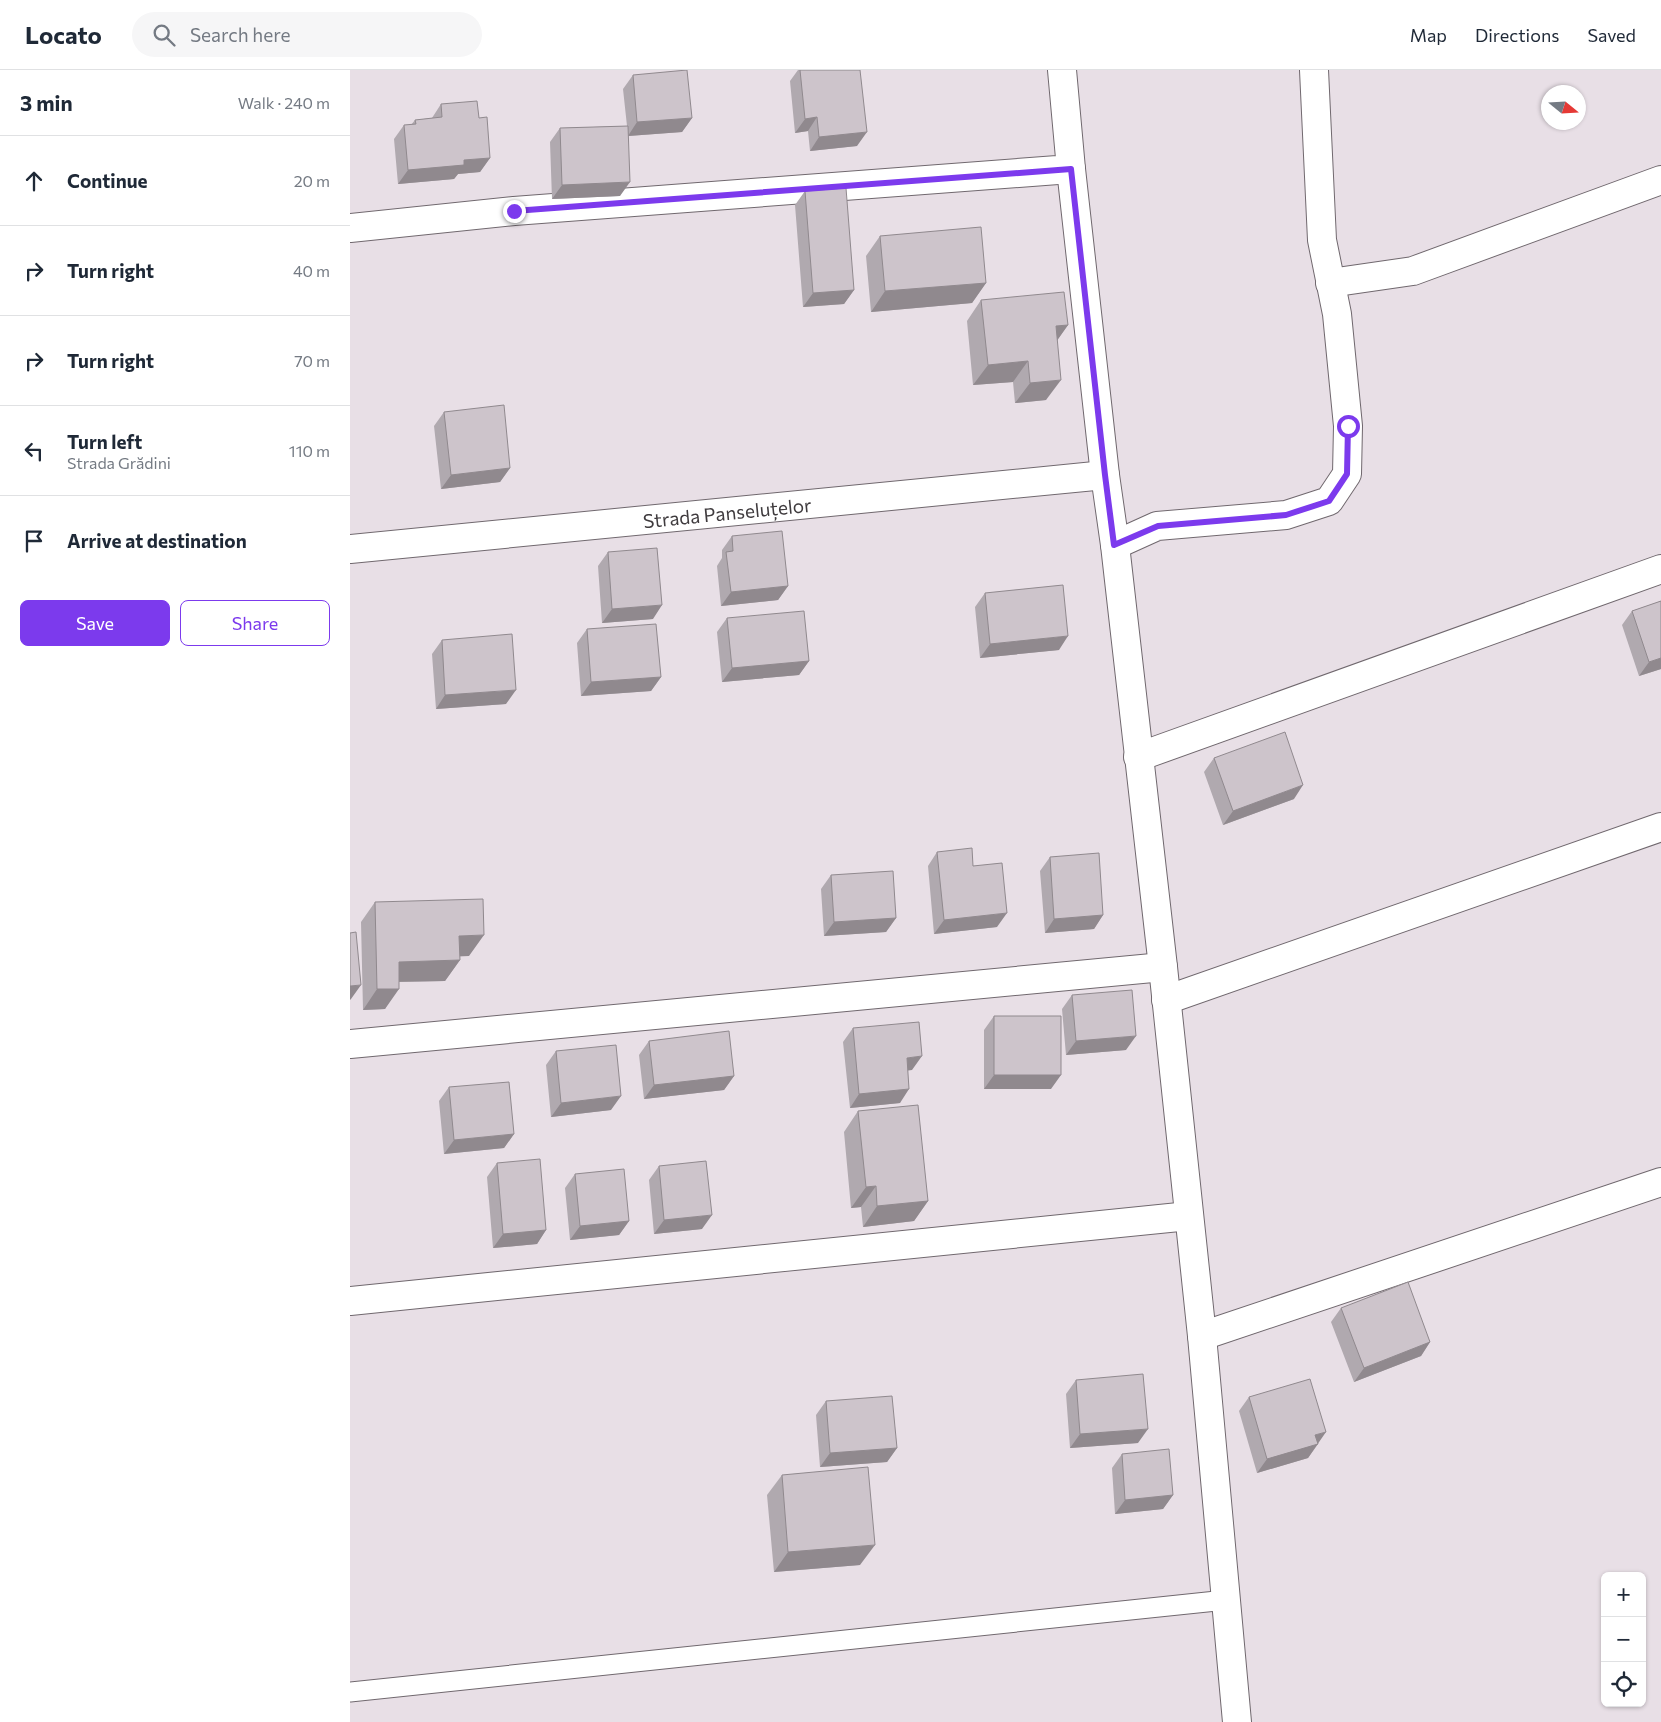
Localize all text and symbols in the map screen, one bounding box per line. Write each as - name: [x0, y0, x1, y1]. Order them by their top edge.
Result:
- search box: [132, 12, 482, 57]
- text: Locato: [25, 20, 102, 49]
- icon: search: [150, 21, 178, 49]
- text: Search here: [190, 23, 290, 46]
- text: Map: [1410, 24, 1447, 46]
- text: Directions: [1475, 24, 1559, 46]
- text: Saved: [1587, 24, 1636, 46]
- north arrow: [1541, 85, 1586, 130]
- text: 3 min: [20, 90, 73, 115]
- text: Walk · 240 m: [238, 93, 330, 112]
- icon: ahead: [20, 167, 48, 195]
- text: Continue: [67, 169, 147, 192]
- text: 20 m: [294, 171, 330, 190]
- route end: [503, 200, 526, 223]
- icon: right: [20, 257, 48, 285]
- text: Turn right: [67, 259, 154, 282]
- text: 40 m: [293, 261, 330, 280]
- icon: right: [20, 347, 48, 375]
- text: Turn right: [67, 349, 154, 372]
- text: 70 m: [294, 351, 330, 370]
- route start: [1337, 415, 1360, 438]
- text: Turn left: [67, 430, 142, 453]
- icon: left: [20, 437, 48, 465]
- text: 110 m: [289, 441, 330, 460]
- text: Strada Grădini: [67, 453, 171, 472]
- street label: Strada Panseluțelor: [642, 492, 813, 532]
- icon: arrive: [20, 527, 48, 555]
- text: Arrive at destination: [67, 529, 247, 552]
- button: Save: [20, 600, 170, 646]
- button: Share: [180, 600, 330, 646]
- map controls: [1601, 1572, 1646, 1707]
- button: +: [1601, 1572, 1646, 1617]
- button: −: [1601, 1617, 1646, 1662]
- button: locate: [1601, 1662, 1646, 1707]

